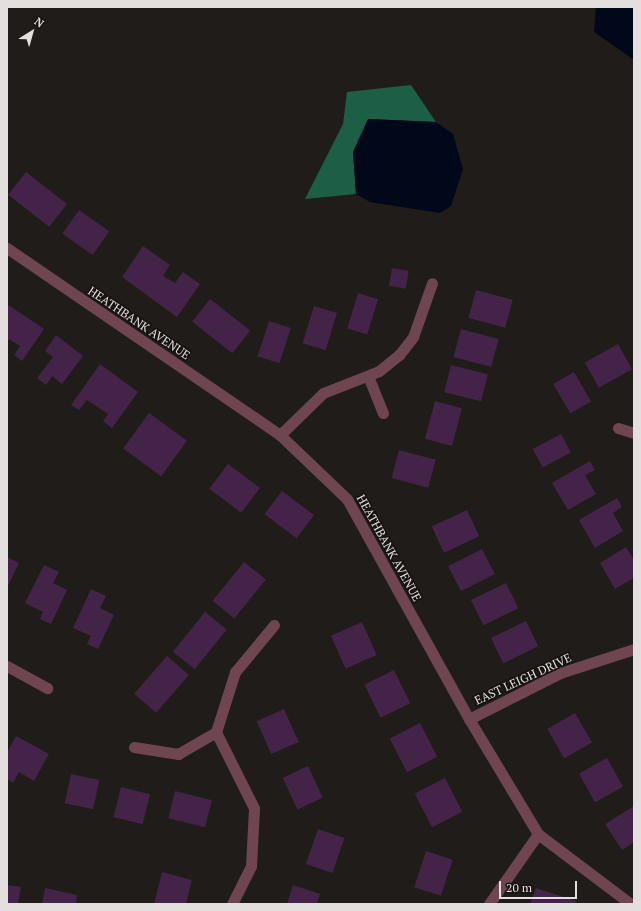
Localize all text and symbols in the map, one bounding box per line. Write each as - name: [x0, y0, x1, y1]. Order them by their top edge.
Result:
- north arrow: [12, 12, 52, 52]
- text: N: [32, 14, 47, 31]
- street label: HEATHBANK AVENUE: [85, 283, 193, 363]
- street label: HEATHBANK AVENUE: [354, 492, 424, 604]
- street label: EAST LEIGH DRIVE: [472, 650, 574, 708]
- scale bar: [501, 873, 579, 899]
- text: 20 m: [506, 880, 532, 895]

